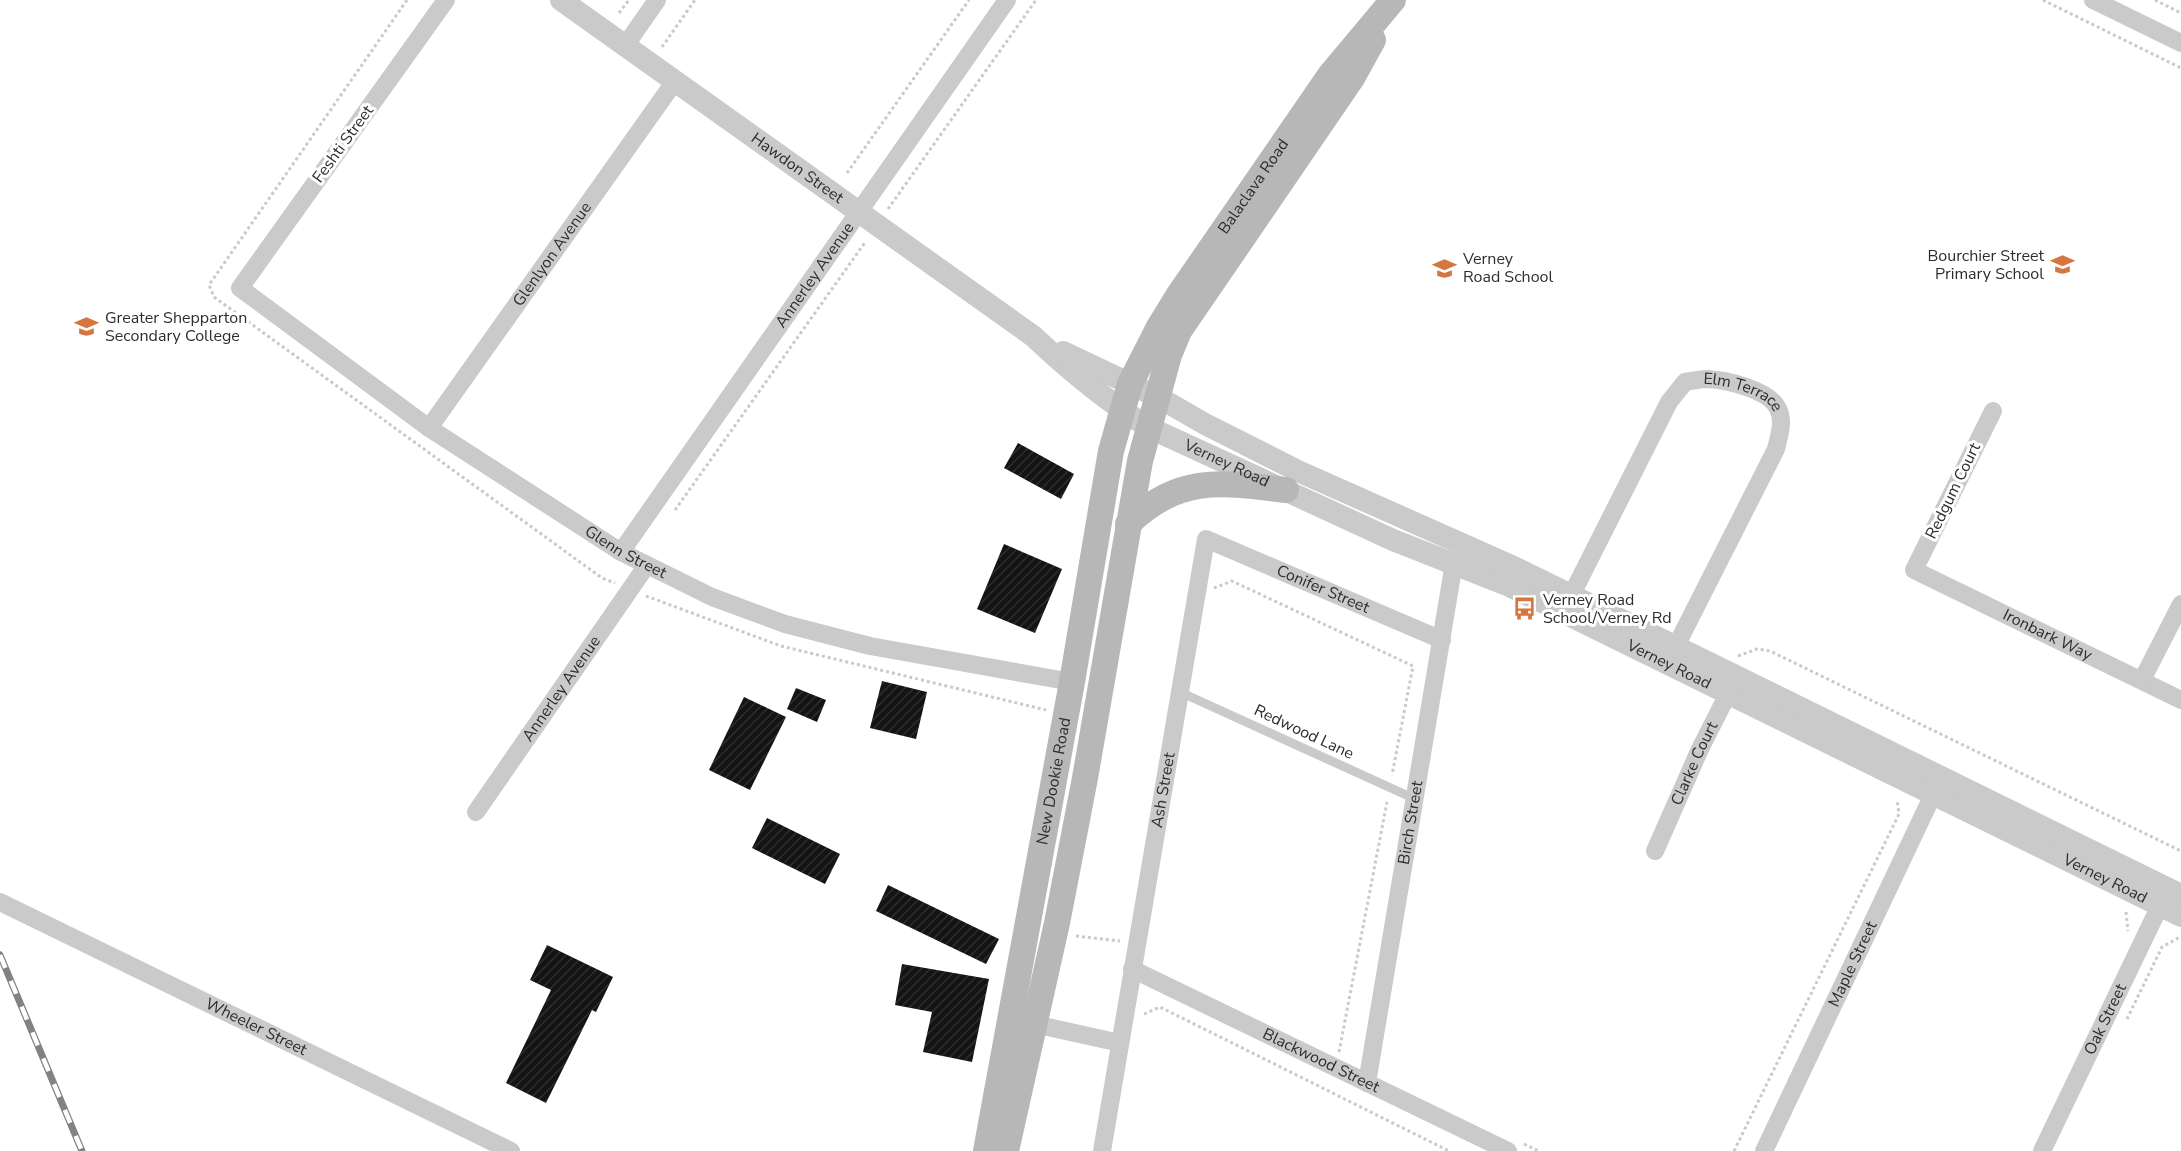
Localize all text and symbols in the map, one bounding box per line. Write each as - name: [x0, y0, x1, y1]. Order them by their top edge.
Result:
- street label: Feshti Street: [307, 100, 379, 187]
- street label: Hawdon Street: [746, 128, 848, 209]
- street label: Balaclava Road: [1213, 135, 1294, 238]
- street label: Glenlyon Avenue: [508, 198, 597, 311]
- street label: Annerley Avenue: [770, 218, 859, 332]
- place label: Bourchier Street Primary School: [1927, 245, 2044, 285]
- place label: Verney Road School: [1462, 248, 1553, 288]
- school or university icon: Bourchier Street Primary School: [2049, 252, 2075, 278]
- school or university icon: Verney Road School: [1432, 255, 1458, 281]
- place label: Greater Shepparton Secondary College: [105, 307, 247, 347]
- school or university icon: Greater Shepparton Secondary College: [74, 314, 100, 340]
- street label: Elm Terrace: [1703, 368, 1788, 416]
- street label: Verney Road: [1180, 434, 1273, 493]
- street label: Redgum Court: [1920, 439, 1986, 543]
- street label: Glenn Street: [580, 520, 671, 584]
- street label: Conifer Street: [1273, 559, 1373, 619]
- place label: Verney Road School/Verney Rd: [1542, 589, 1672, 629]
- bus stop icon: Verney Road School/Verney Rd: [1512, 596, 1538, 622]
- street label: Ironbark Way: [1999, 604, 2096, 666]
- street label: Annerley Avenue: [517, 631, 606, 746]
- street label: Verney Road: [1622, 634, 1715, 695]
- street label: Redwood Lane: [1251, 699, 1357, 765]
- street label: New Dookie Road: [1031, 716, 1076, 847]
- street label: Clarke Court: [1666, 717, 1723, 809]
- street label: Ash Street: [1146, 750, 1181, 830]
- street label: Birch Street: [1393, 779, 1428, 866]
- street label: Verney Road: [2058, 848, 2151, 909]
- street label: Maple Street: [1823, 917, 1883, 1010]
- street label: Oak Street: [2079, 980, 2132, 1059]
- street label: Wheeler Street: [202, 993, 311, 1061]
- street label: Blackwood Street: [1259, 1023, 1384, 1098]

